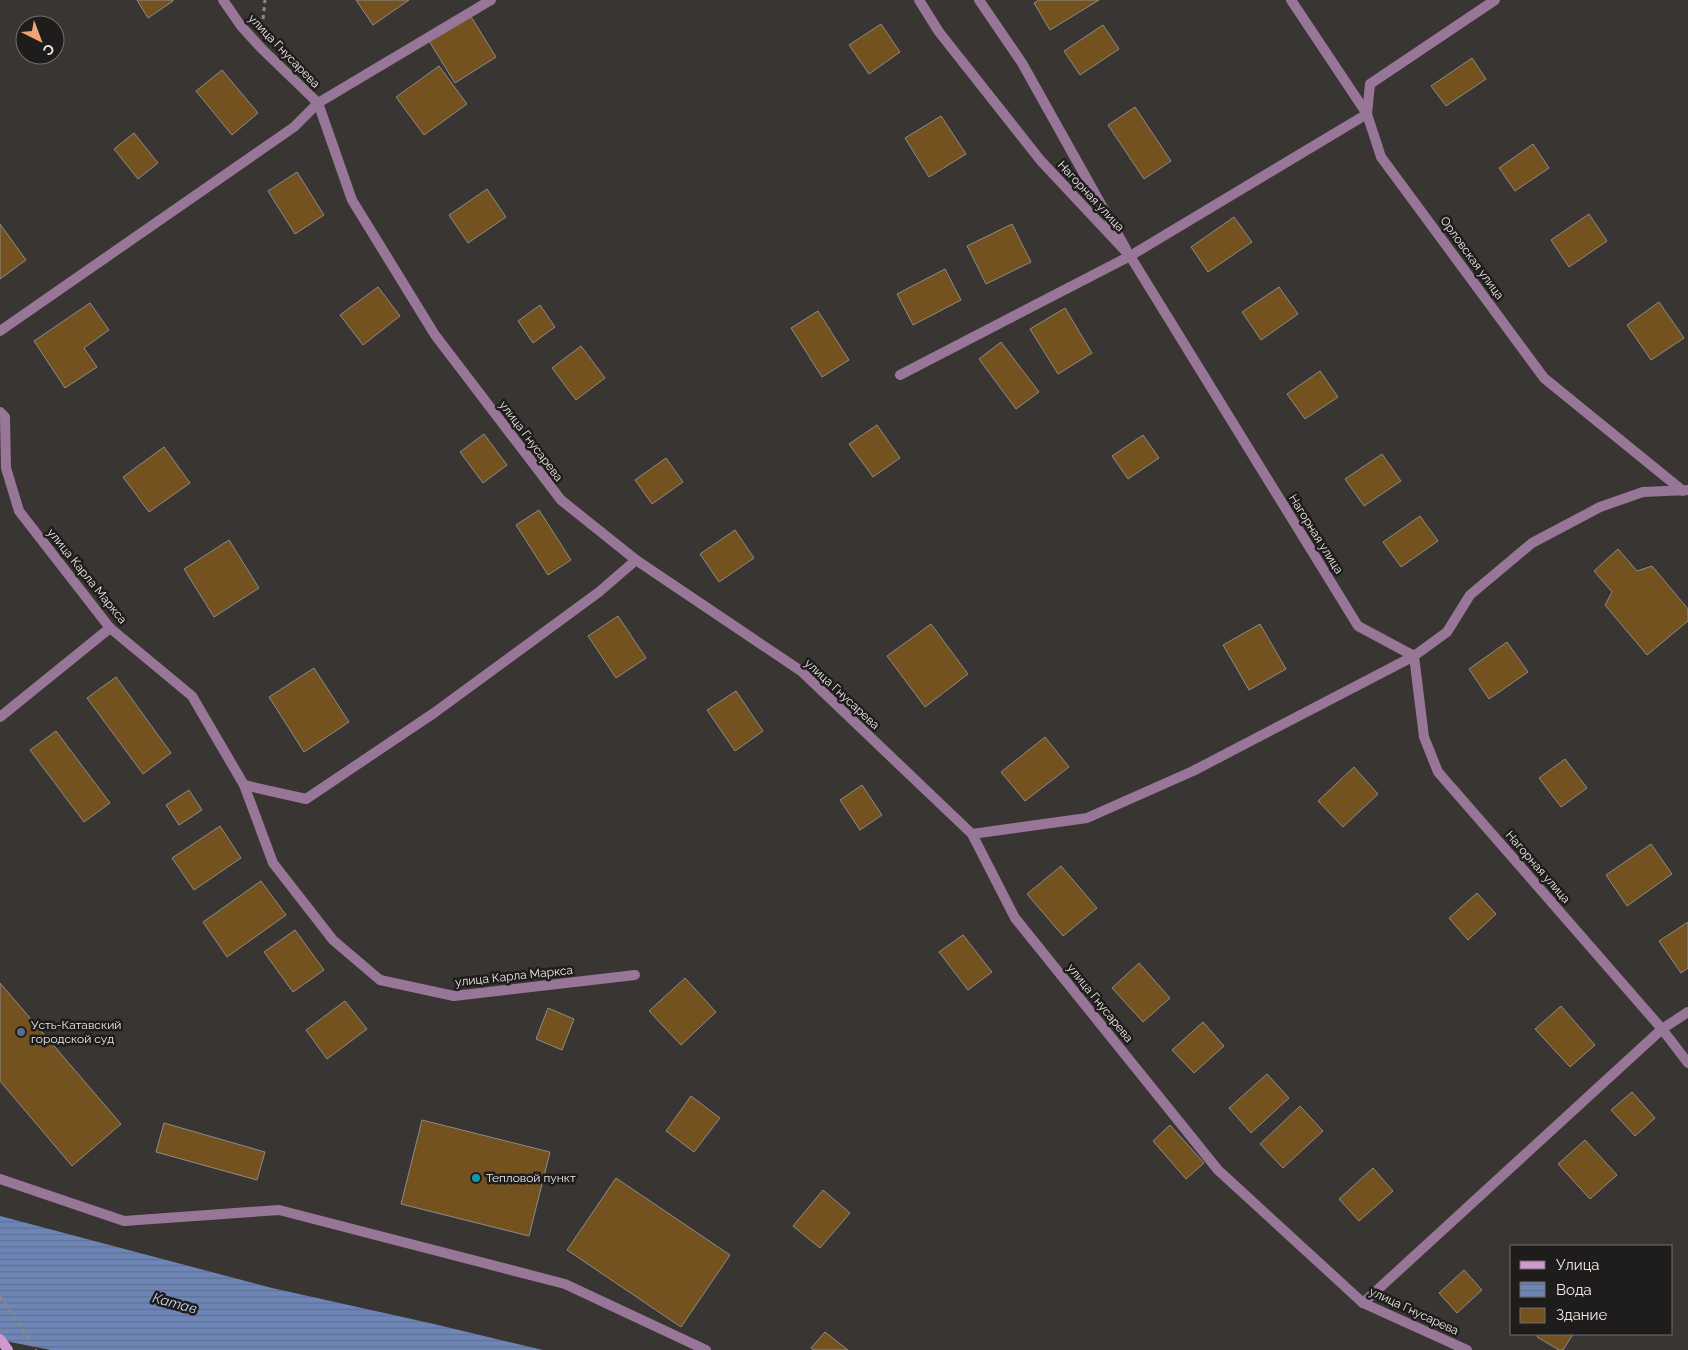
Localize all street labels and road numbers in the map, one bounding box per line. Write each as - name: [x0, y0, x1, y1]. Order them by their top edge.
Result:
- street label: улица Гнусарева: [245, 11, 323, 91]
- street label: Нагорная улица: [1055, 158, 1127, 234]
- street label: Орловская улица: [1437, 214, 1507, 302]
- street label: улица Гнусарева: [496, 398, 566, 484]
- street label: Нагорная улица: [1286, 492, 1346, 576]
- street label: улица Карла Маркса: [44, 526, 130, 626]
- street label: улица Гнусарева: [802, 656, 882, 732]
- street label: Нагорная улица: [1503, 828, 1573, 906]
- street label: улица Гнусарева: [1064, 961, 1136, 1045]
- street label: улица Карла Маркса: [454, 963, 574, 989]
- street label: улица Гнусарева: [1367, 1284, 1461, 1338]

